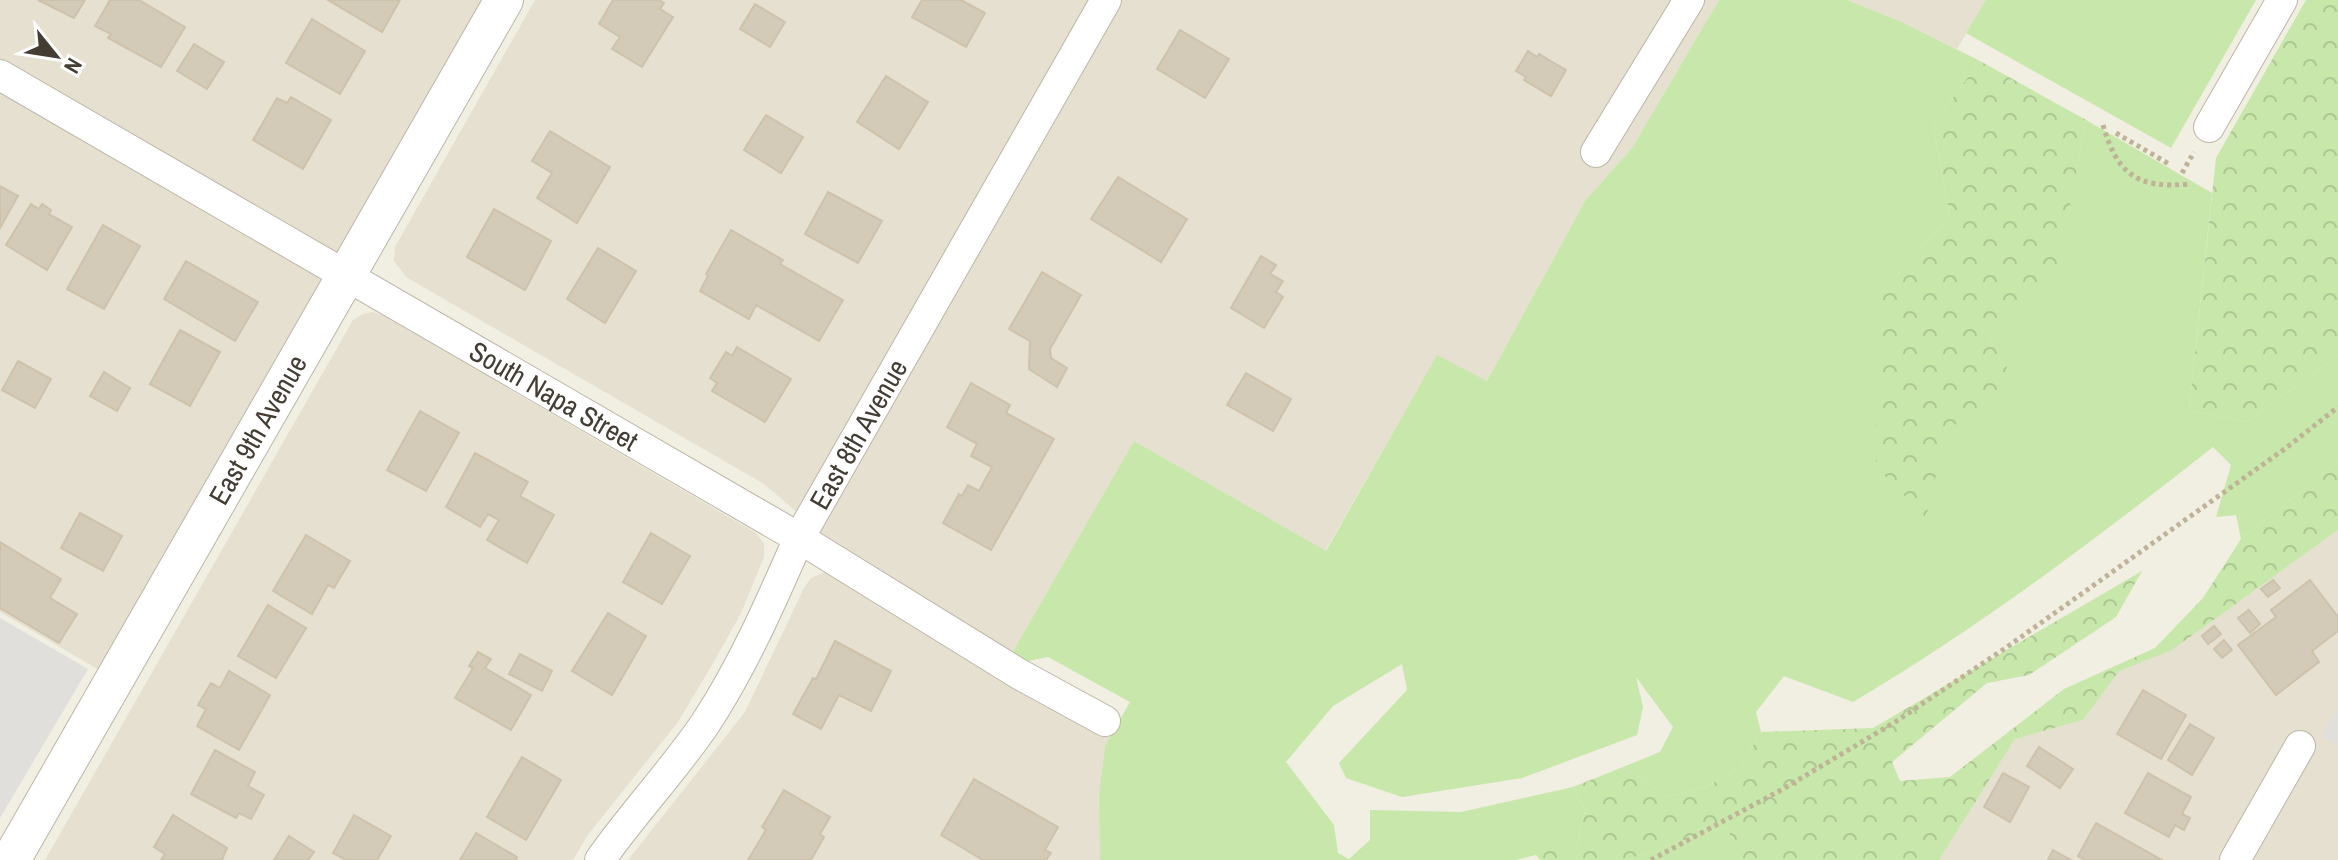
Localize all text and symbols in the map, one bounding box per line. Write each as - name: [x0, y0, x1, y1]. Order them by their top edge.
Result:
- north arrow: [16, 16, 96, 96]
- text: N: [57, 53, 90, 79]
- street label: South Napa Street: [462, 332, 645, 460]
- street label: East 9th Avenue: [200, 348, 316, 512]
- street label: East 8th Avenue: [800, 352, 916, 516]

